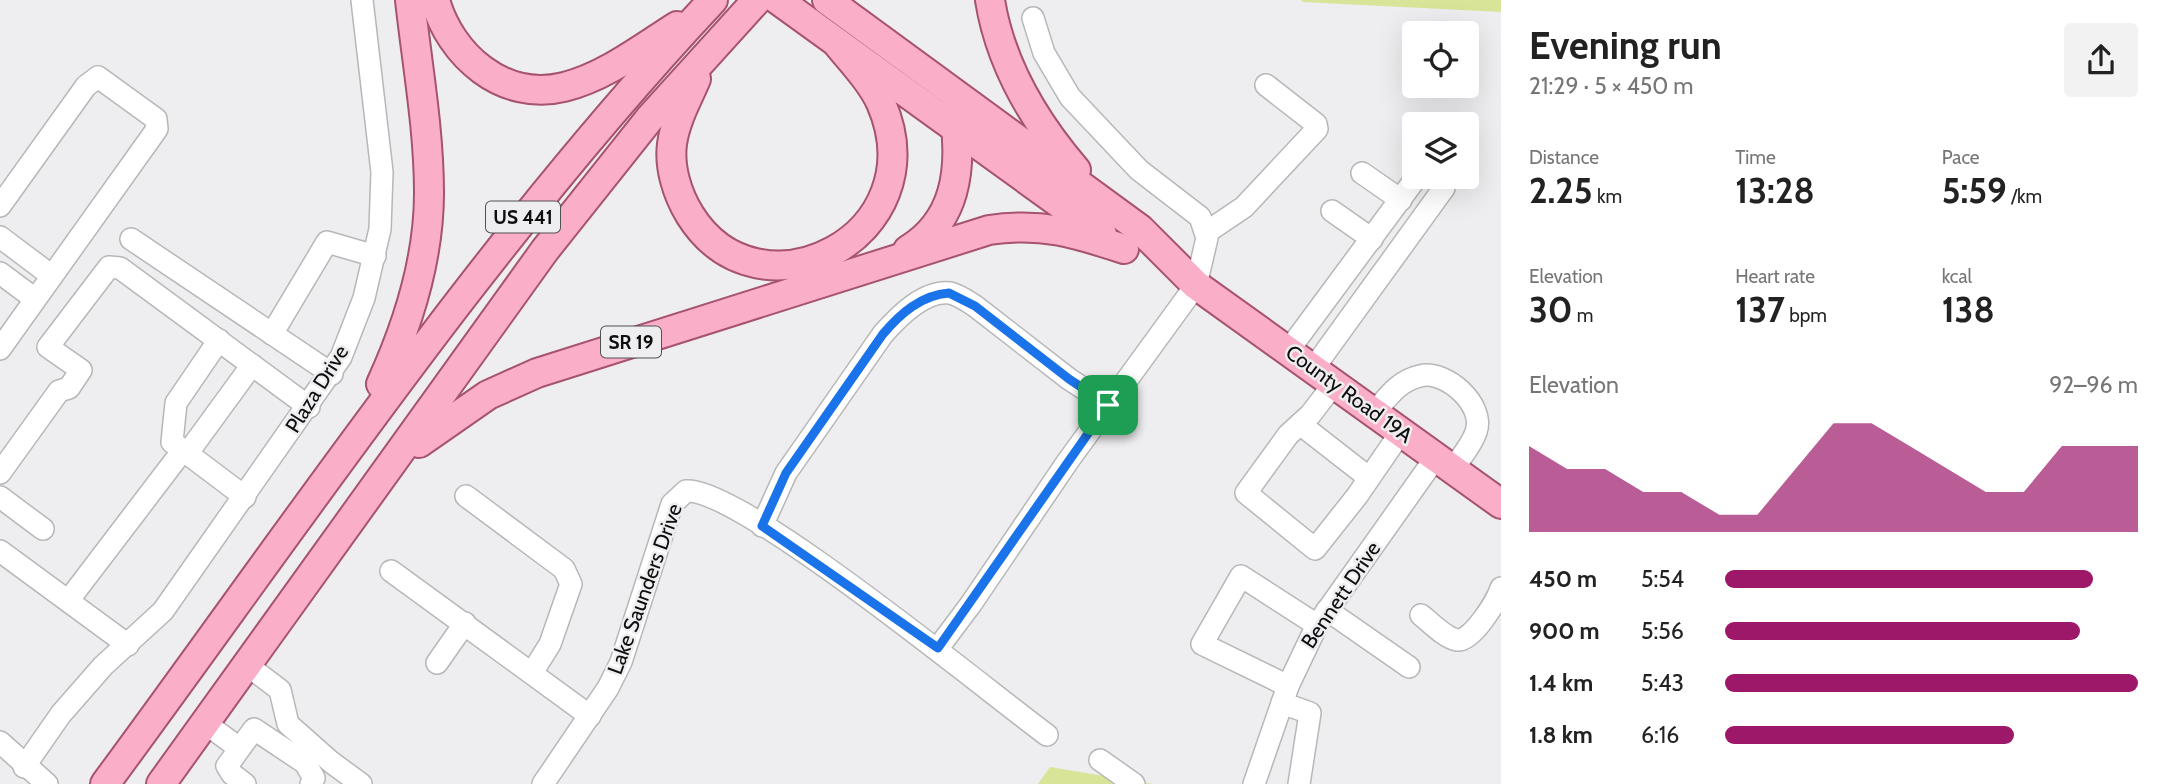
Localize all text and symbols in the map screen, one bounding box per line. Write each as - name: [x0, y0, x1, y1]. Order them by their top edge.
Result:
- map controls: [1402, 21, 1479, 189]
- button: locate: [1402, 21, 1479, 98]
- text: Evening run: [1529, 22, 1722, 69]
- button: share: [2064, 23, 2138, 97]
- text: 21:29 · 5 × 450 m: [1529, 72, 1694, 100]
- button: layers: [1402, 112, 1479, 189]
- text: Distance: [1529, 146, 1599, 169]
- text: Time: [1735, 146, 1776, 169]
- text: Pace: [1942, 146, 1980, 169]
- text: 2.25: [1529, 169, 1593, 212]
- text: 13:28: [1735, 169, 1815, 212]
- text: 5:59: [1942, 169, 2007, 212]
- text: km: [1593, 185, 1622, 208]
- text: /km: [2007, 185, 2042, 208]
- road number: US 441: [486, 202, 560, 232]
- text: Elevation: [1529, 265, 1603, 288]
- text: Heart rate: [1735, 265, 1815, 288]
- text: kcal: [1942, 265, 1972, 288]
- text: 30: [1529, 288, 1573, 331]
- text: 137: [1735, 288, 1785, 331]
- text: 138: [1942, 288, 1995, 331]
- text: m: [1573, 304, 1594, 327]
- text: bpm: [1785, 304, 1827, 327]
- road number: SR 19: [601, 326, 661, 358]
- street label: County Road 19A: [1281, 339, 1418, 448]
- street label: Plaza Drive: [280, 340, 353, 437]
- text: Elevation: [1529, 371, 1619, 399]
- text: 92–96 m: [2049, 371, 2138, 399]
- pin: [1078, 375, 1138, 435]
- icon: arrive: [1089, 386, 1127, 424]
- street label: Lake Saunders Drive: [602, 500, 687, 678]
- street label: Bennett Drive: [1296, 536, 1386, 653]
- text: 450 m: [1529, 565, 1597, 593]
- text: 5:54: [1641, 565, 1684, 593]
- text: 900 m: [1529, 617, 1600, 645]
- text: 5:56: [1641, 617, 1684, 645]
- text: 1.4 km: [1529, 669, 1593, 697]
- text: 5:43: [1641, 669, 1684, 697]
- text: 1.8 km: [1529, 721, 1593, 749]
- text: 6:16: [1641, 721, 1679, 749]

